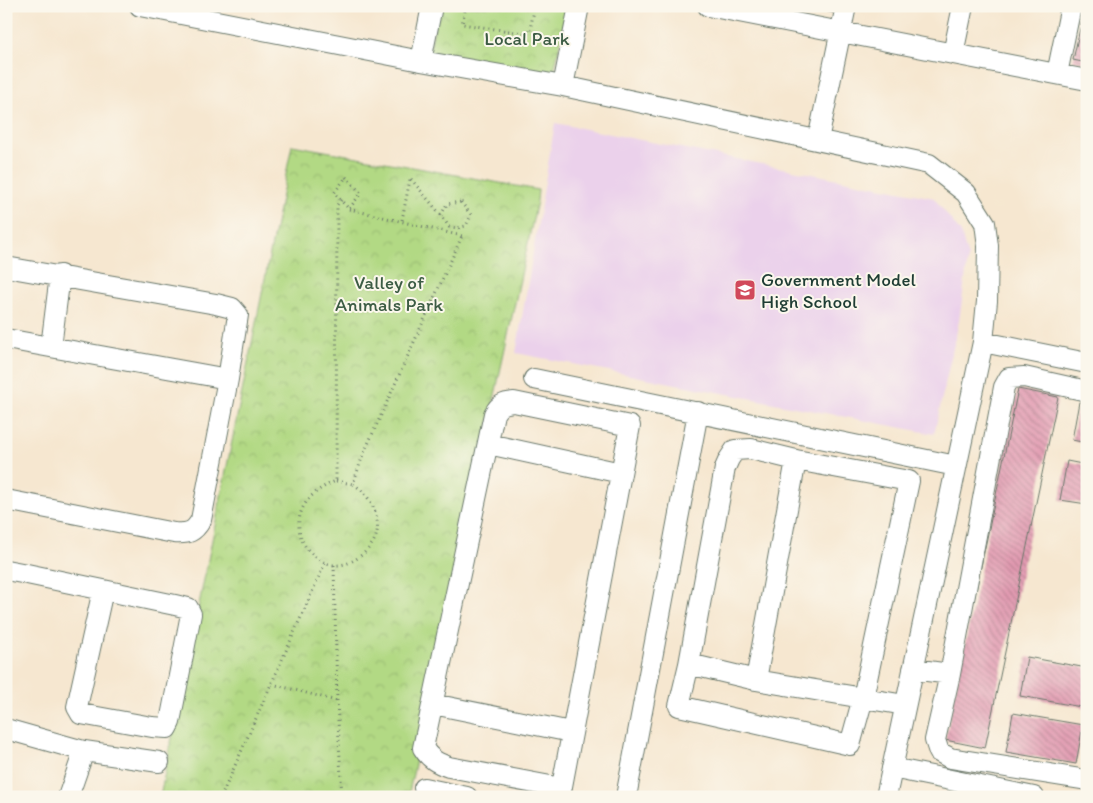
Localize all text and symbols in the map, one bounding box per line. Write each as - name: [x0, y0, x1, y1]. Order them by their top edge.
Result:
- park label: Local Park: [484, 27, 570, 50]
- place label: Government Model High School: [761, 268, 916, 313]
- park label: Valley of Animals Park: [335, 271, 443, 316]
- school or university icon: Government Model High School: [733, 278, 757, 302]

